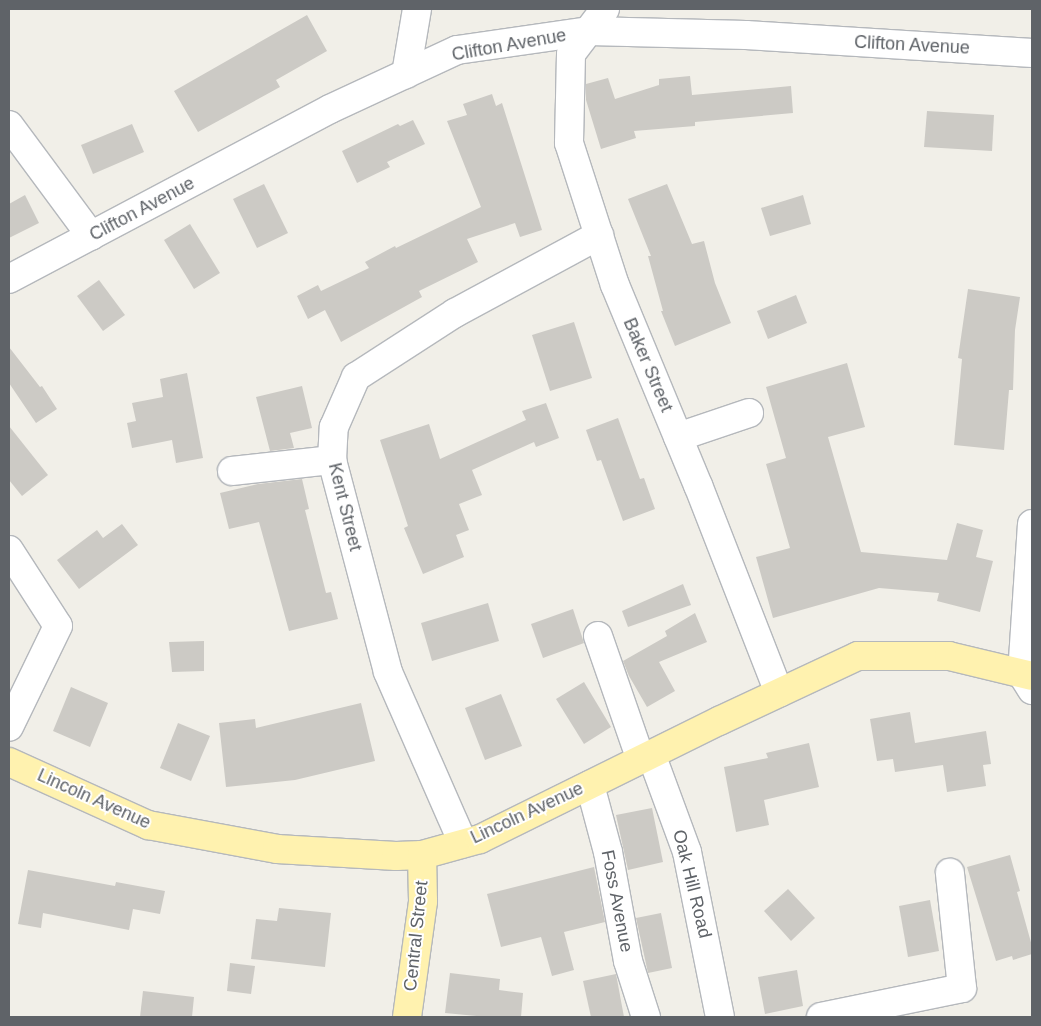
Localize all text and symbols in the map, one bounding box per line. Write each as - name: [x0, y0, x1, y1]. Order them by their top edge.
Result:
- street label: Clifton Avenue: [450, 24, 568, 66]
- street label: Clifton Avenue: [853, 31, 971, 59]
- street label: Clifton Avenue: [85, 172, 199, 246]
- street label: Baker Street: [619, 315, 677, 415]
- street label: Kent Street: [324, 461, 366, 553]
- street label: Lincoln Avenue: [34, 764, 154, 834]
- street label: Lincoln Avenue: [467, 777, 587, 849]
- street label: Oak Hill Road: [668, 828, 716, 940]
- street label: Foss Avenue: [596, 848, 638, 954]
- street label: Central Street: [399, 880, 433, 992]

